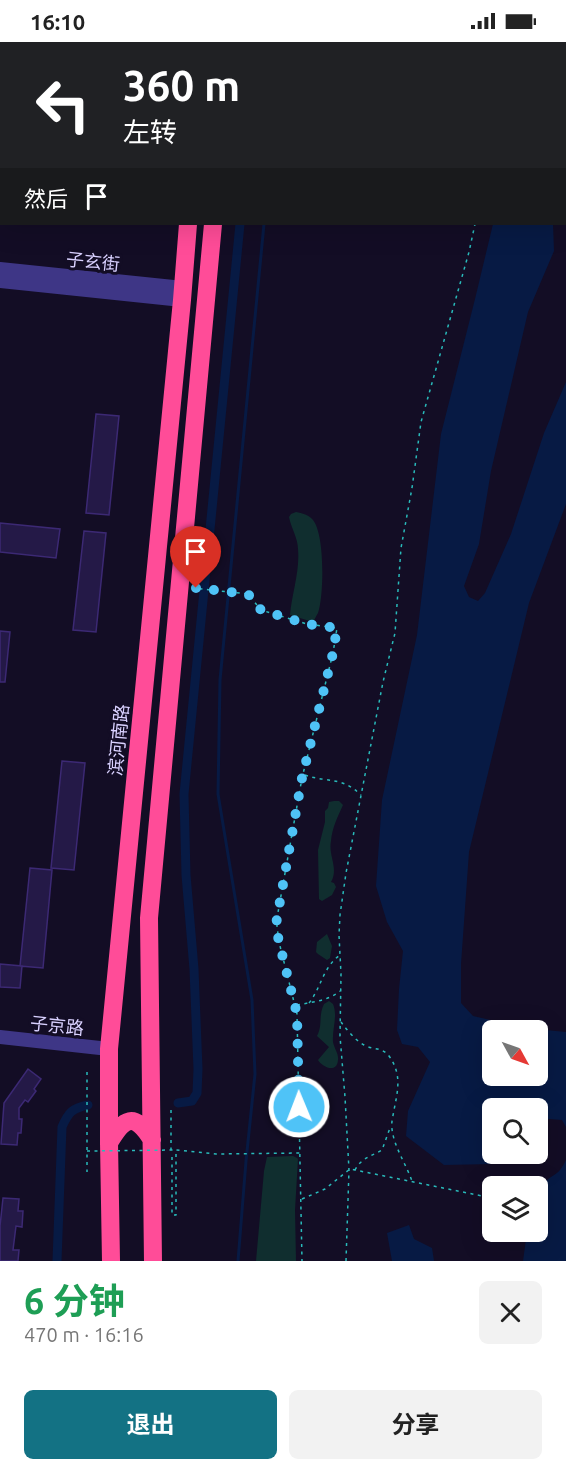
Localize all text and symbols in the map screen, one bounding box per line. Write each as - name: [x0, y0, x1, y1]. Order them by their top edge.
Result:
- text: 16:10: [30, 9, 85, 34]
- text: 360 m: [123, 62, 240, 109]
- icon: left: [24, 66, 102, 144]
- text: 左转: [123, 117, 177, 147]
- icon: arrive: [80, 180, 113, 213]
- text: 然后: [24, 186, 68, 211]
- street label: 子玄街: [65, 248, 121, 274]
- pin: [170, 526, 221, 588]
- icon: arrive: [179, 535, 212, 568]
- street label: 滨河南路: [104, 703, 132, 777]
- street label: 子京路: [29, 1012, 85, 1038]
- north arrow: [482, 1020, 548, 1086]
- map controls: [482, 1020, 548, 1242]
- position arrow: [267, 1075, 331, 1139]
- button: search: [482, 1098, 548, 1164]
- button: layers: [482, 1176, 548, 1242]
- text: 6 分钟: [24, 1280, 125, 1321]
- button: close: [479, 1281, 542, 1344]
- text: 470 m · 16:16: [24, 1323, 144, 1346]
- button: 退出: [24, 1390, 277, 1459]
- button: 分享: [289, 1390, 542, 1459]

